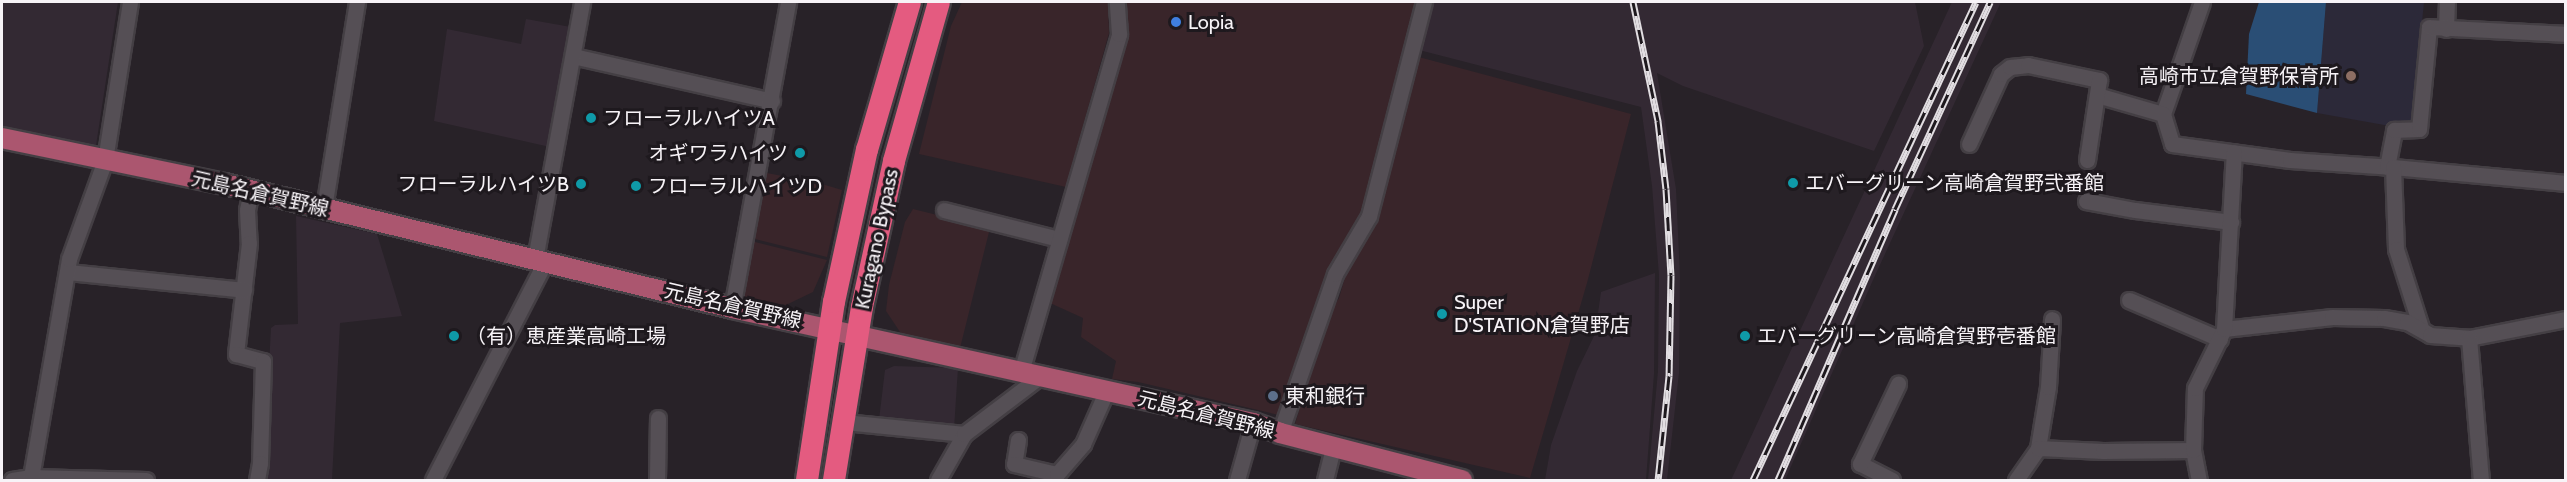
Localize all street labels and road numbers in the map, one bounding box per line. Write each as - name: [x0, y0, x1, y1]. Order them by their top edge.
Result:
- street label: 元島名倉賀野線: [189, 167, 331, 221]
- street label: Kuragano Bypass: [850, 167, 904, 311]
- street label: 元島名倉賀野線: [662, 279, 804, 333]
- street label: 元島名倉賀野線: [1135, 386, 1277, 444]

